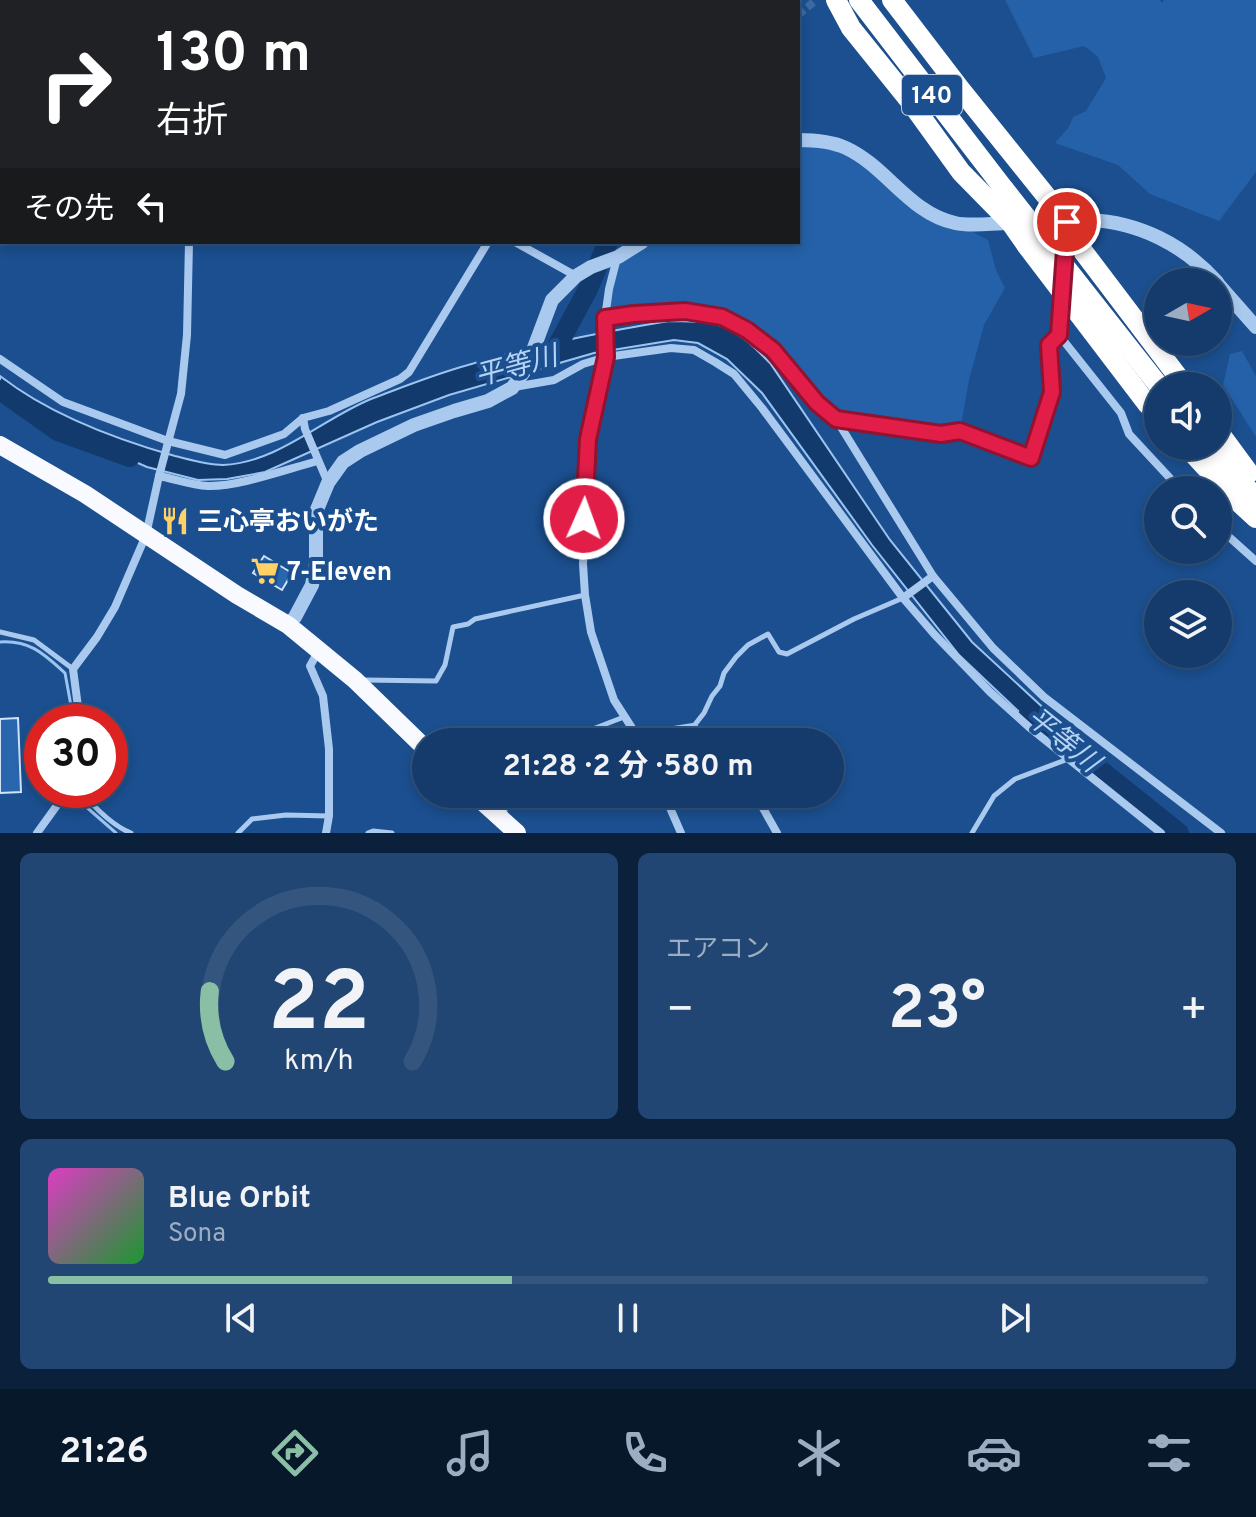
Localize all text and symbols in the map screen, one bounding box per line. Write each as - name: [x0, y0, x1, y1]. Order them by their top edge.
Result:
- text: 130 m: [156, 21, 311, 91]
- icon: right: [24, 32, 128, 136]
- road number: 140: [902, 75, 962, 115]
- text: 右折: [156, 100, 228, 146]
- icon: left: [130, 184, 174, 228]
- pin: [1033, 188, 1101, 256]
- text: その先: [24, 192, 114, 229]
- icon: arrive: [1045, 200, 1089, 244]
- north arrow: [1144, 268, 1232, 356]
- map controls: [1144, 268, 1232, 668]
- water label: 平等川: [472, 339, 565, 396]
- button: sound: [1144, 372, 1232, 460]
- button: search: [1144, 476, 1232, 564]
- position arrow: [542, 477, 626, 561]
- restaurant icon: 三心亭おいがた: [160, 506, 190, 536]
- place label: 三心亭おいがた: [197, 507, 379, 540]
- supermarket icon: 7-Eleven: [250, 556, 280, 586]
- place label: 7-Eleven: [287, 557, 392, 590]
- button: layers: [1144, 580, 1232, 668]
- water label: 平等川: [1018, 701, 1108, 784]
- speed limit sign: 30: [24, 704, 128, 808]
- text: 21:28 · 2 分 · 580 m: [503, 749, 753, 786]
- text: エアコン: [666, 934, 770, 967]
- text: 22: [268, 955, 370, 1060]
- text: 23°: [888, 974, 986, 1050]
- text: −: [666, 984, 694, 1040]
- text: +: [1180, 984, 1208, 1040]
- text: km/h: [284, 1044, 354, 1080]
- text: Blue Orbit: [168, 1181, 311, 1218]
- text: Sona: [168, 1218, 226, 1251]
- icon: previous: [219, 1296, 263, 1340]
- icon: pause: [606, 1296, 650, 1340]
- icon: next: [993, 1296, 1037, 1340]
- icon: directions: [267, 1425, 323, 1481]
- icon: music: [442, 1425, 498, 1481]
- icon: phone: [617, 1425, 673, 1481]
- icon: climate: [791, 1425, 847, 1481]
- icon: car: [966, 1425, 1022, 1481]
- icon: filters: [1141, 1425, 1197, 1481]
- text: 21:26: [59, 1430, 149, 1476]

